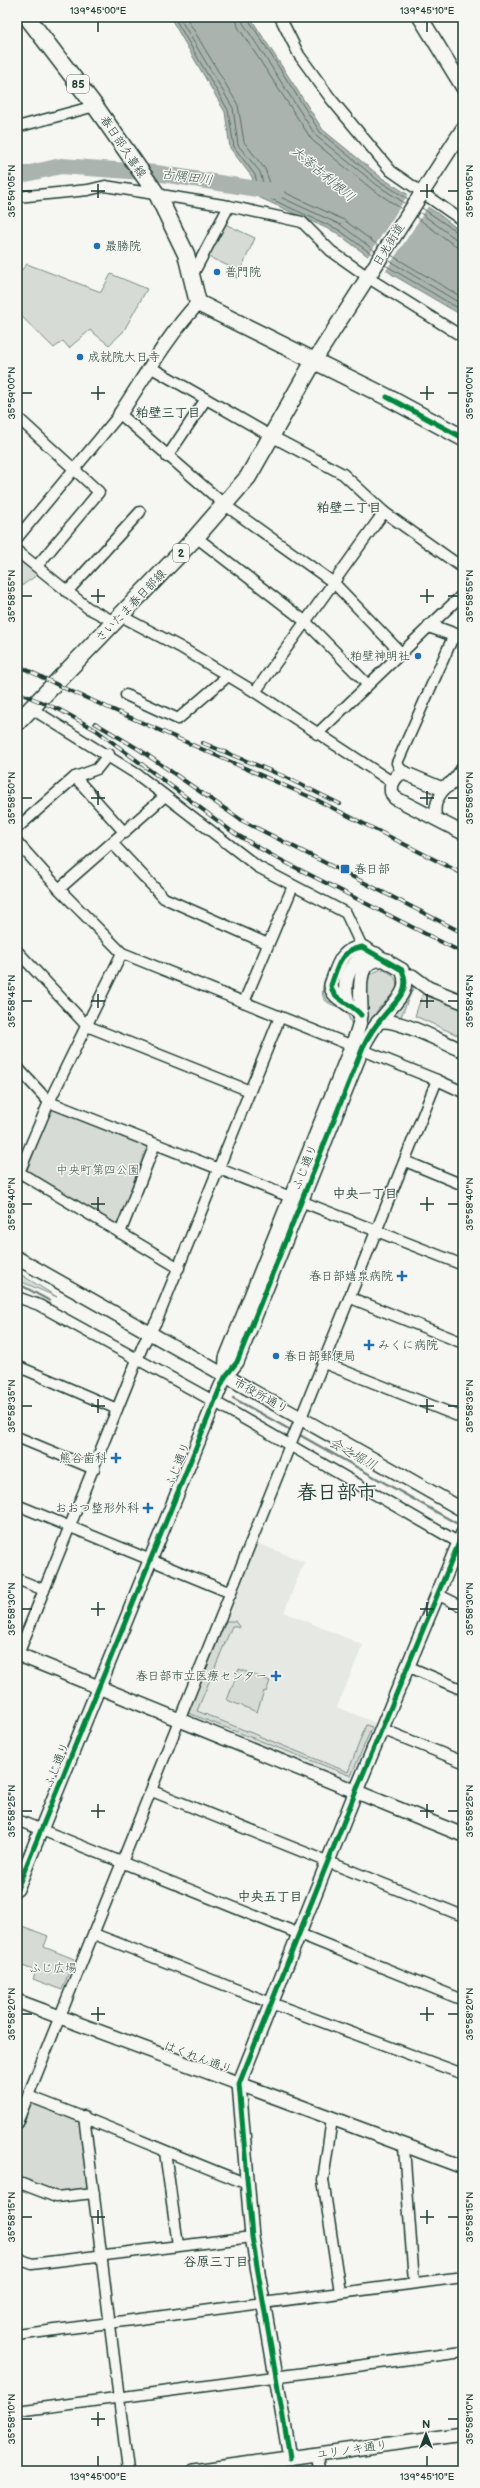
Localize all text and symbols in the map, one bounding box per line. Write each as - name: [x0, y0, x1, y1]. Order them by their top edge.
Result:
- text: 139°45'00"E: [70, 5, 127, 17]
- text: 139°45'10"E: [400, 5, 455, 17]
- road number: 85: [67, 75, 89, 93]
- street label: 春日部久喜線: [97, 113, 149, 181]
- water label: 大落古利根川: [288, 143, 358, 205]
- text: 35°59'05"N: [6, 165, 18, 217]
- water label: 古隅田川: [160, 165, 214, 189]
- text: 35°59'05"N: [464, 165, 476, 217]
- street label: 日光街道: [370, 221, 408, 269]
- place label: 最勝院: [105, 239, 141, 254]
- marker: 最勝院: [92, 241, 102, 251]
- place label: 普門院: [225, 265, 261, 280]
- marker: 普門院: [212, 267, 222, 277]
- place label: 成就院大日寺: [88, 350, 160, 365]
- marker: 成就院大日寺: [75, 352, 85, 362]
- text: 35°59'00"N: [6, 366, 18, 420]
- text: 35°59'00"N: [464, 366, 476, 420]
- district label: 粕壁三丁目: [135, 405, 201, 421]
- district label: 粕壁二丁目: [316, 500, 382, 516]
- road number: 2: [173, 544, 189, 562]
- street label: さいたま春日部線: [92, 566, 170, 646]
- text: 35°58'55"N: [6, 570, 18, 622]
- text: 35°58'55"N: [464, 570, 476, 622]
- place label: 粕壁神明社: [350, 649, 410, 664]
- marker: 粕壁神明社: [413, 651, 423, 661]
- text: 35°58'50"N: [6, 771, 18, 825]
- text: 35°58'50"N: [464, 771, 476, 825]
- place label: 春日部: [354, 862, 390, 877]
- marker: 春日部: [339, 863, 351, 875]
- text: 35°58'45"N: [6, 974, 18, 1028]
- text: 35°58'45"N: [464, 974, 476, 1028]
- street label: ふじ通り: [289, 1142, 321, 1192]
- park label: 中央町第四公園: [56, 1163, 140, 1178]
- text: 35°58'40"N: [6, 1177, 18, 1231]
- text: 35°58'40"N: [464, 1177, 476, 1231]
- district label: 中央一丁目: [332, 1186, 398, 1202]
- place label: 春日部嬉泉病院: [309, 1269, 393, 1284]
- marker: 春日部嬉泉病院: [396, 1270, 408, 1282]
- place label: みくに病院: [378, 1338, 438, 1353]
- marker: みくに病院: [363, 1339, 375, 1351]
- place label: 春日部郵便局: [284, 1349, 356, 1364]
- marker: 春日部郵便局: [271, 1351, 281, 1361]
- street label: 市役所通り: [231, 1375, 291, 1417]
- text: 35°58'35"N: [6, 1379, 18, 1433]
- text: 35°58'35"N: [464, 1379, 476, 1433]
- water label: 会之堀川: [326, 1434, 380, 1474]
- street label: ふじ通り: [162, 1440, 194, 1490]
- place label: 熊谷歯科: [59, 1451, 107, 1466]
- marker: 熊谷歯科: [110, 1452, 122, 1464]
- district label: 春日部市: [297, 1481, 377, 1505]
- place label: おおつ整形外科: [55, 1501, 139, 1516]
- marker: おおつ整形外科: [142, 1502, 154, 1514]
- text: 35°58'30"N: [6, 1582, 18, 1636]
- text: 35°58'30"N: [464, 1582, 476, 1636]
- place label: 春日部市立医療センター: [135, 1669, 267, 1684]
- marker: 春日部市立医療センター: [270, 1670, 282, 1682]
- street label: ふじ通り: [41, 1740, 73, 1790]
- text: 35°58'25"N: [6, 1784, 18, 1838]
- text: 35°58'25"N: [464, 1784, 476, 1838]
- district label: 中央五丁目: [237, 1889, 303, 1905]
- park label: ふじ広場: [29, 1961, 77, 1976]
- text: 35°58'20"N: [6, 1987, 18, 2041]
- text: 35°58'20"N: [464, 1987, 476, 2041]
- street label: はくれん通り: [162, 2039, 234, 2077]
- text: 35°58'15"N: [6, 2191, 18, 2243]
- text: 35°58'15"N: [464, 2191, 476, 2243]
- district label: 谷原三丁目: [183, 2254, 249, 2270]
- text: 35°58'10"N: [6, 2393, 18, 2445]
- text: 35°58'10"N: [464, 2393, 476, 2445]
- north arrow: [406, 2414, 446, 2454]
- text: N: [422, 2418, 430, 2431]
- street label: ユリノキ通り: [315, 2438, 389, 2462]
- text: 139°45'00"E: [70, 2471, 127, 2483]
- text: 139°45'10"E: [400, 2471, 455, 2483]

